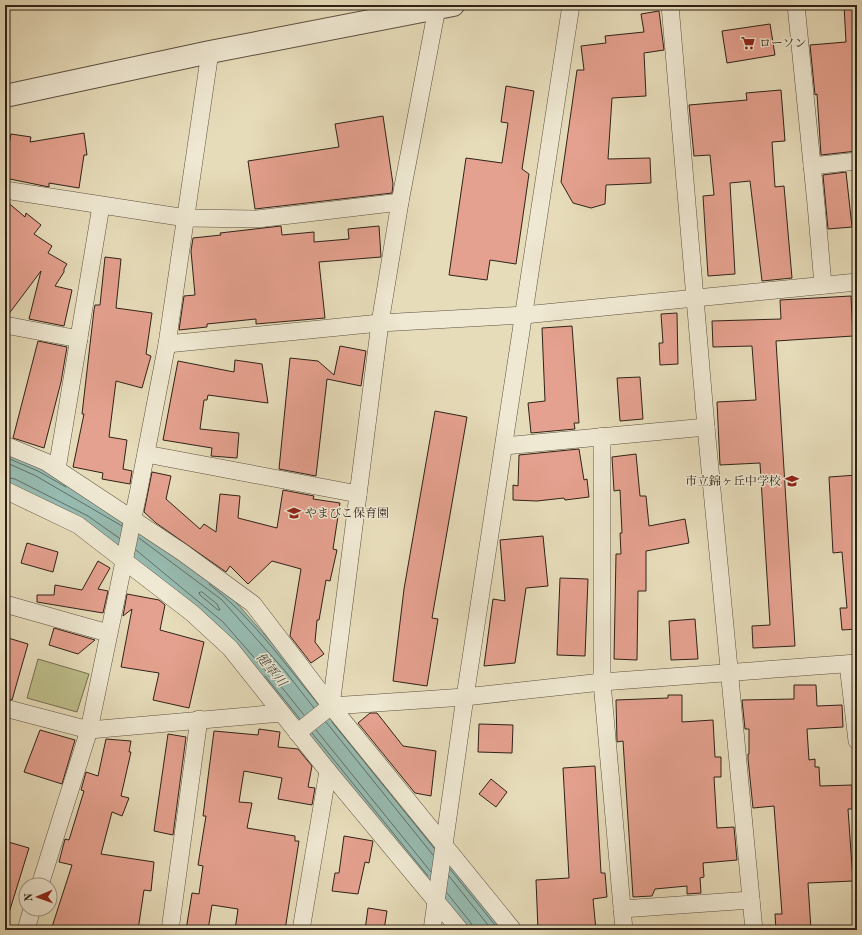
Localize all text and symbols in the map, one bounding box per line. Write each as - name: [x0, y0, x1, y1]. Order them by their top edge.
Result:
- supermarket icon: ローソン: [740, 35, 756, 51]
- place label: ローソン: [759, 38, 807, 50]
- school or university icon: 市立錦ヶ丘中学校: [784, 473, 800, 489]
- place label: 市立錦ヶ丘中学校: [685, 474, 781, 488]
- school or university icon: やまびこ保育園: [286, 505, 302, 521]
- place label: やまびこ保育園: [305, 506, 389, 520]
- water label: 健軍川: [254, 650, 290, 691]
- north arrow: [18, 877, 58, 917]
- text: N: [24, 892, 35, 902]

